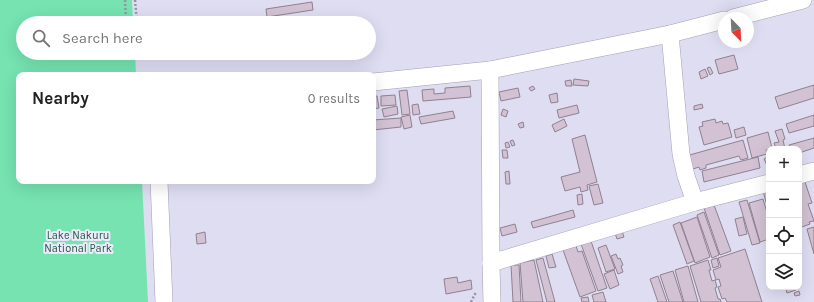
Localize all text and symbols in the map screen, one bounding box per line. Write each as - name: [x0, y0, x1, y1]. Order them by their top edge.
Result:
- north arrow: [718, 12, 754, 48]
- search box: [16, 16, 376, 60]
- icon: search: [30, 27, 52, 49]
- text: Search here: [62, 29, 143, 47]
- text: Nearby: [32, 88, 89, 108]
- text: 0 results: [308, 91, 360, 106]
- map controls: [766, 146, 802, 290]
- button: +: [766, 146, 802, 182]
- button: −: [766, 182, 802, 218]
- button: locate: [766, 218, 802, 254]
- park label: Lake Nakuru National Park: [44, 229, 112, 255]
- button: layers: [766, 254, 802, 290]

